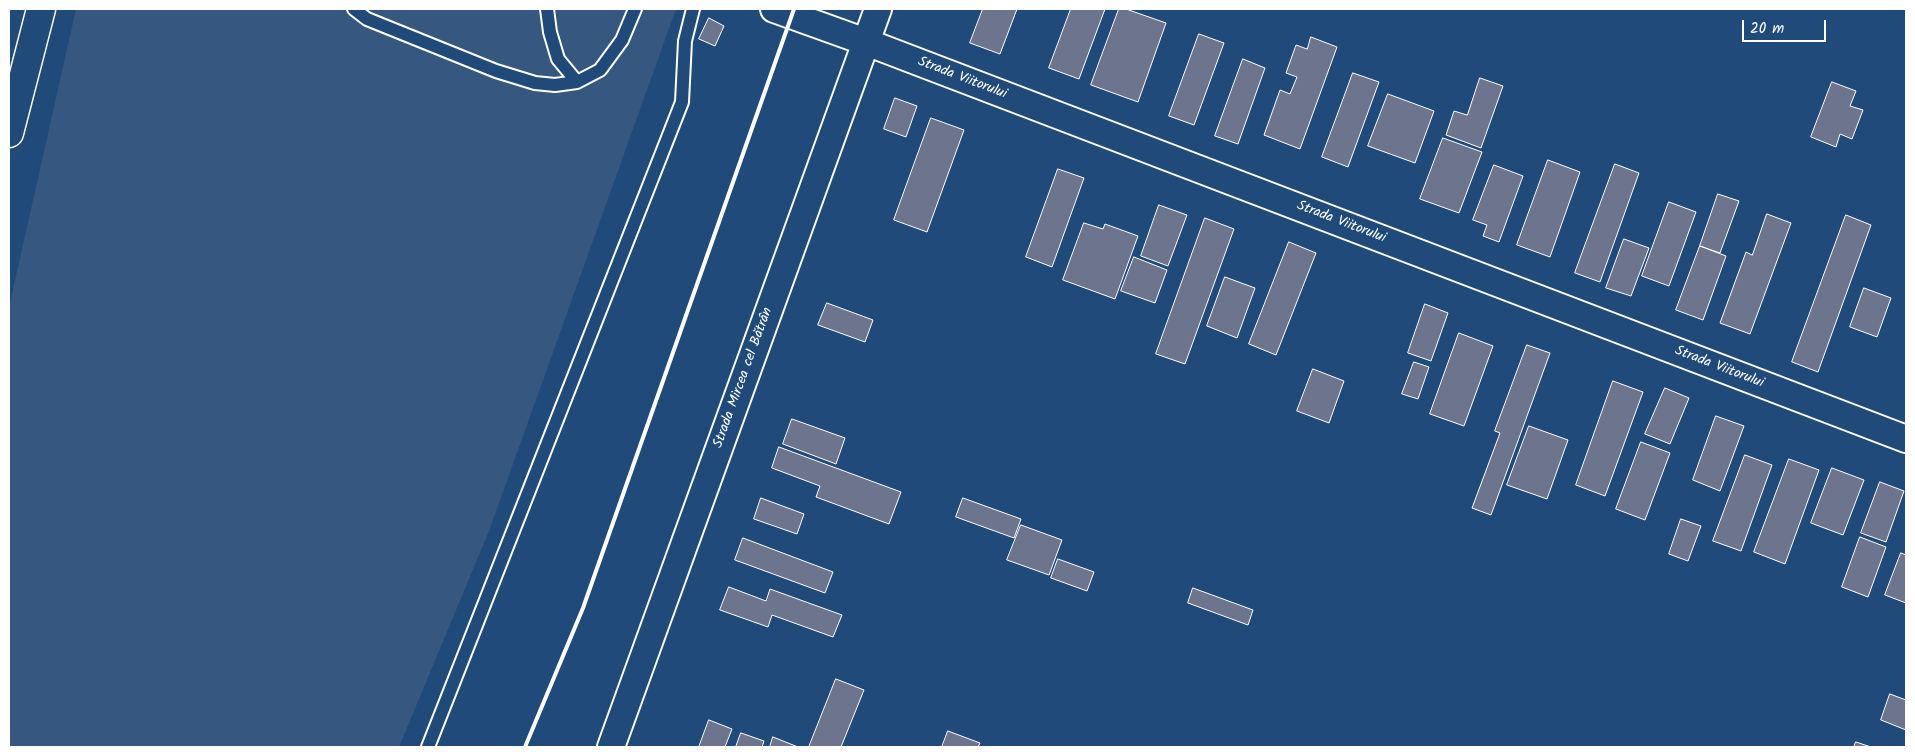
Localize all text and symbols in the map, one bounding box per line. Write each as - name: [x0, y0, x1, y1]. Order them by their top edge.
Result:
- scale bar: [1745, 10, 1829, 42]
- text: 20 m: [1750, 17, 1784, 41]
- street label: Strada Viitorului: [915, 54, 1009, 104]
- street label: Strada Viitorului: [1294, 198, 1388, 248]
- street label: Strada Mircea cel Bătrân: [711, 306, 777, 450]
- street label: Strada Viitorului: [1672, 343, 1766, 393]

